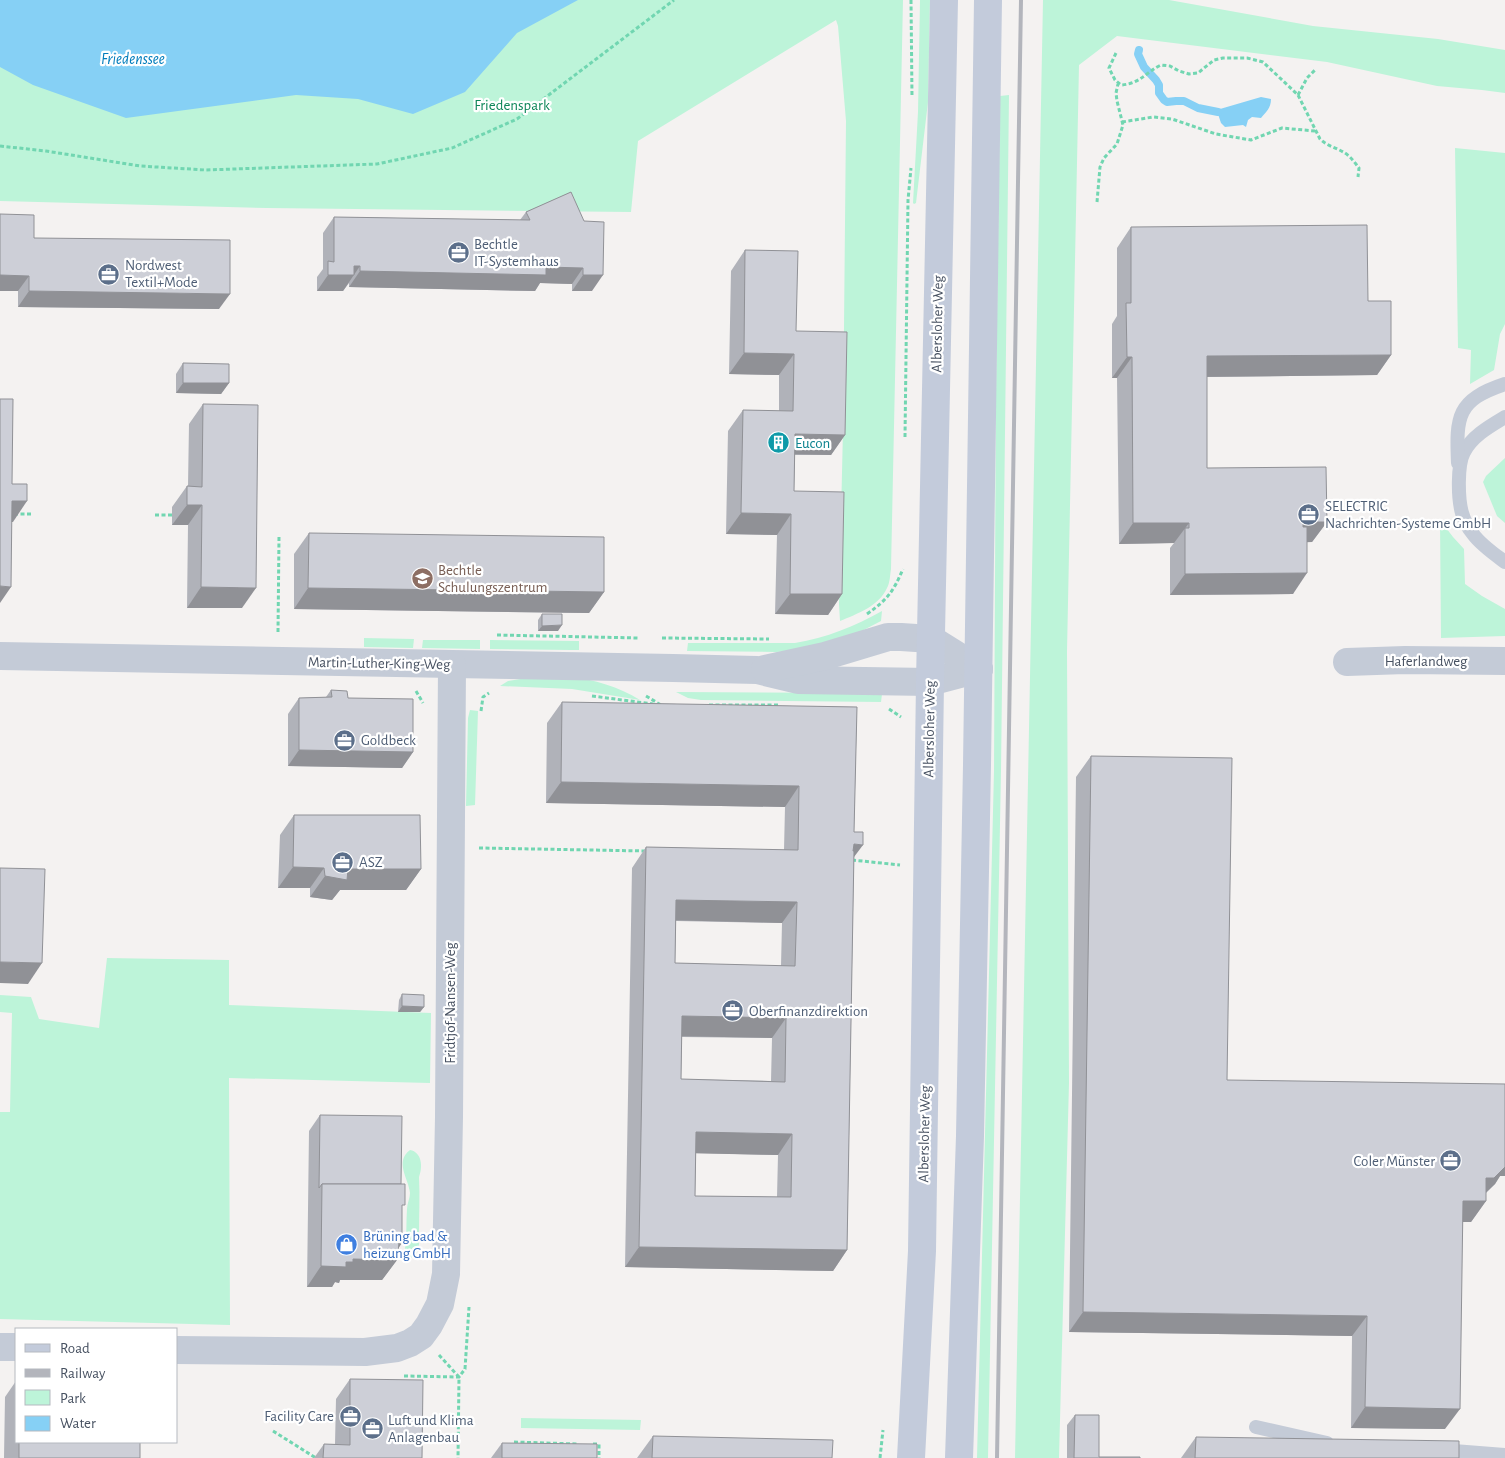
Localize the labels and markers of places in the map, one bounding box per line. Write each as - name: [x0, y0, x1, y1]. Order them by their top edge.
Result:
- place label: Bechtle IT-Systemhaus: [474, 237, 559, 269]
- office icon: Bechtle IT-Systemhaus: [446, 241, 470, 265]
- place label: Nordwest Textil+Mode: [125, 258, 198, 290]
- office icon: Nordwest Textil+Mode: [97, 262, 121, 286]
- building icon: Eucon: [767, 431, 791, 455]
- place label: Eucon: [795, 436, 830, 451]
- place label: SELECTRIC Nachrichten-Systeme GmbH: [1325, 499, 1491, 531]
- office icon: SELECTRIC Nachrichten-Systeme GmbH: [1297, 503, 1321, 527]
- place label: Bechtle Schulungszentrum: [438, 563, 548, 595]
- school or university icon: Bechtle Schulungszentrum: [410, 567, 434, 591]
- office icon: Goldbeck: [333, 728, 357, 752]
- place label: Goldbeck: [361, 733, 416, 748]
- office icon: ASZ: [331, 850, 355, 874]
- place label: ASZ: [359, 855, 383, 870]
- office icon: Oberfinanzdirektion: [721, 999, 745, 1023]
- place label: Oberfinanzdirektion: [749, 1004, 868, 1019]
- office icon: Coler Münster: [1439, 1149, 1463, 1173]
- place label: Coler Münster: [1354, 1154, 1435, 1169]
- place label: Brüning bad & heizung GmbH: [363, 1229, 451, 1261]
- shop icon: Brüning bad & heizung GmbH: [335, 1233, 359, 1257]
- office icon: Facility Care: [338, 1404, 362, 1428]
- place label: Facility Care: [264, 1409, 334, 1424]
- place label: Luft und Klima Anlagenbau: [388, 1413, 474, 1445]
- office icon: Luft und Klima Anlagenbau: [360, 1417, 384, 1441]

